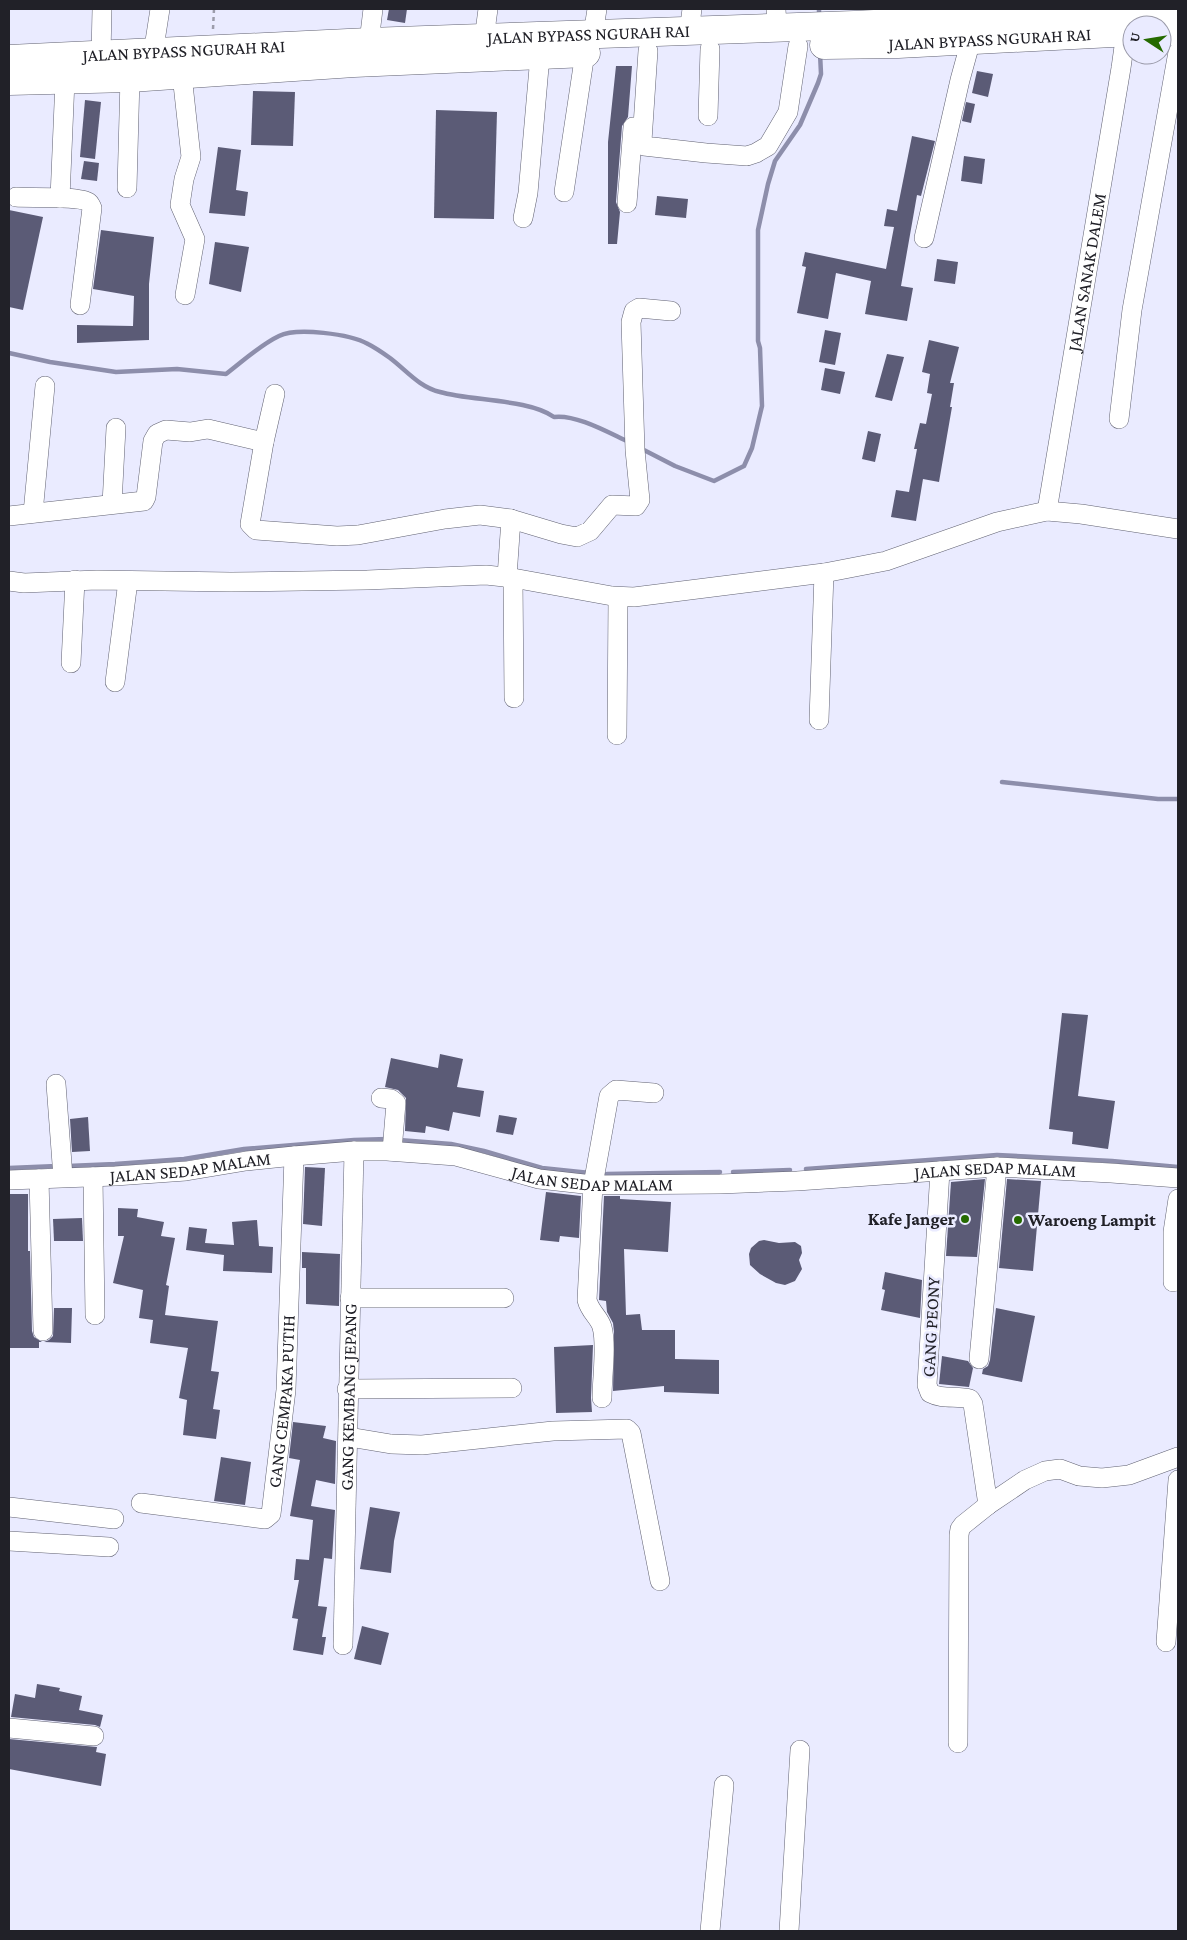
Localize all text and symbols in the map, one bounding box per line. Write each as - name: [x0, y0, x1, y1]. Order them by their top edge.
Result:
- north arrow: [1122, 15, 1172, 65]
- street label: JALAN BYPASS NGURAH RAI: [485, 21, 690, 48]
- street label: JALAN BYPASS NGURAH RAI: [886, 24, 1092, 54]
- text: U: [1125, 31, 1143, 44]
- street label: JALAN BYPASS NGURAH RAI: [80, 36, 286, 66]
- street label: JALAN SANAK DALEM: [1063, 192, 1110, 355]
- street label: JALAN SEDAP MALAM: [107, 1148, 272, 1186]
- street label: JALAN SEDAP MALAM: [912, 1157, 1077, 1183]
- street label: JALAN SEDAP MALAM: [507, 1161, 673, 1195]
- place label: Kafe Janger: [868, 1209, 955, 1229]
- place label: Waroeng Lampit: [1027, 1210, 1156, 1230]
- marker: Kafe Janger: [959, 1213, 971, 1225]
- marker: Waroeng Lampit: [1012, 1214, 1024, 1226]
- street label: GANG PEONY: [918, 1276, 944, 1378]
- street label: GANG KEMBANG JEPANG: [336, 1303, 361, 1491]
- street label: GANG CEMPAKA PUTIH: [264, 1314, 299, 1489]

